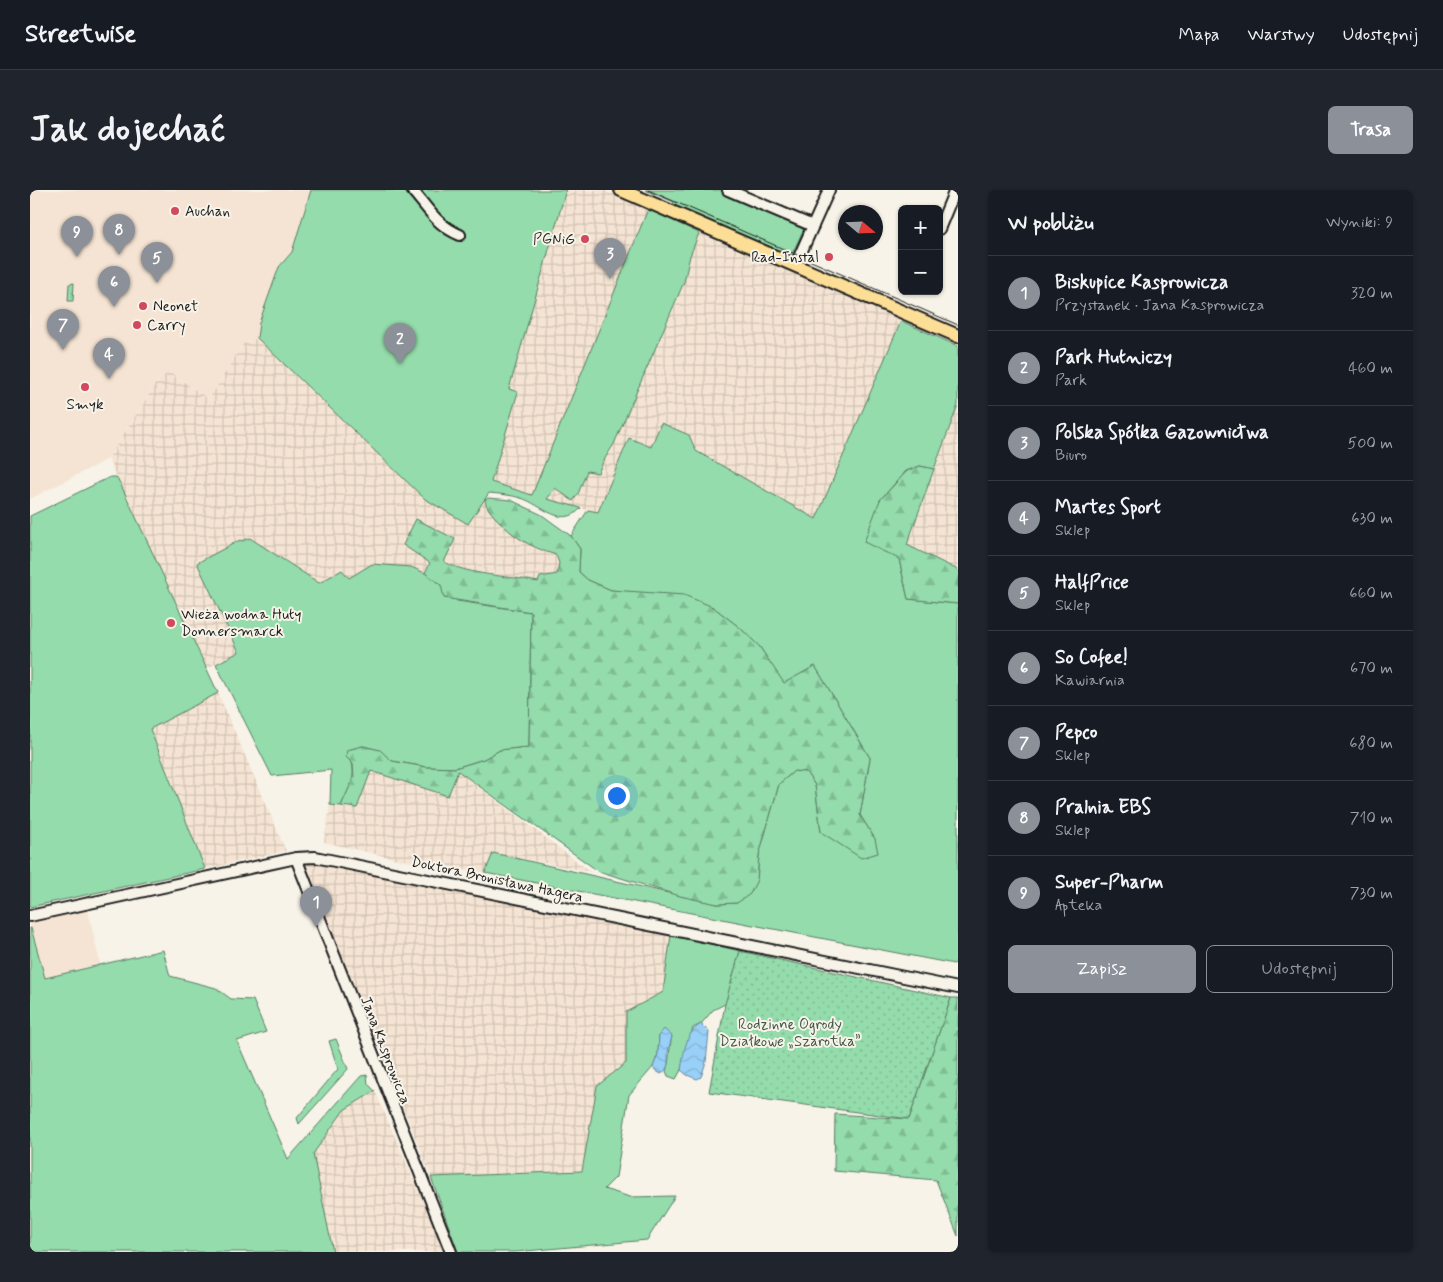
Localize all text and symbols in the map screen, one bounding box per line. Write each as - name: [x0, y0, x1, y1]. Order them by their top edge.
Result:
- text: Streetwise: [25, 19, 136, 50]
- text: Mapa: [1179, 23, 1220, 47]
- text: Warstwy: [1248, 23, 1315, 47]
- text: Udostępnij: [1343, 23, 1418, 47]
- button: Trasa: [1328, 106, 1413, 154]
- text: Jak dojechać: [30, 107, 225, 153]
- place label: Auchan: [185, 202, 230, 222]
- marker: Auchan: [169, 205, 181, 217]
- north arrow: [838, 205, 883, 250]
- map controls: [898, 205, 943, 295]
- button: +: [898, 205, 943, 250]
- text: W pobliżu: [1008, 209, 1094, 237]
- text: Wyniki: 9: [1326, 212, 1393, 233]
- pin: 8: [103, 214, 135, 255]
- pin: 9: [61, 216, 93, 257]
- place label: PGNiG: [533, 230, 575, 250]
- marker: PGNiG: [579, 233, 591, 245]
- pin: 3: [594, 238, 626, 279]
- pin: 5: [141, 242, 173, 283]
- place label: Rad-Instal: [751, 248, 819, 268]
- button: −: [898, 250, 943, 295]
- marker: Rad-Instal: [823, 251, 835, 263]
- pin: 6: [98, 266, 130, 307]
- text: Biskupice Kasprowicza: [1055, 270, 1228, 295]
- text: 1: [1020, 283, 1028, 304]
- text: 320 m: [1351, 283, 1393, 304]
- text: Przystanek · Jana Kasprowicza: [1055, 295, 1264, 316]
- place label: Neonet: [153, 297, 198, 317]
- marker: Neonet: [137, 300, 149, 312]
- pin: 7: [47, 309, 79, 350]
- place label: Carry: [147, 316, 186, 336]
- marker: Carry: [131, 319, 143, 331]
- pin: 2: [384, 323, 416, 364]
- pin: 4: [93, 338, 125, 379]
- text: Park Hutniczy: [1055, 345, 1172, 370]
- text: 2: [1020, 358, 1028, 379]
- text: 460 m: [1348, 358, 1393, 379]
- text: Park: [1055, 370, 1087, 391]
- marker: Smyk: [79, 381, 91, 393]
- place label: Smyk: [66, 395, 104, 415]
- text: Polska Spółka Gazownictwa: [1055, 420, 1269, 445]
- text: 3: [1020, 433, 1028, 454]
- text: 500 m: [1348, 433, 1393, 454]
- text: Biuro: [1055, 445, 1087, 466]
- text: Martes Sport: [1055, 495, 1161, 520]
- text: 4: [1019, 508, 1029, 529]
- text: 630 m: [1351, 508, 1393, 529]
- text: Sklep: [1055, 520, 1090, 541]
- text: HalfPrice: [1055, 570, 1129, 595]
- text: 5: [1019, 583, 1029, 604]
- text: 660 m: [1349, 583, 1393, 604]
- text: Sklep: [1055, 595, 1090, 616]
- place label: Wieża wodna Huty Donnersmarck: [181, 605, 301, 642]
- marker: Wieża wodna Huty Donnersmarck: [165, 617, 177, 629]
- text: So Cofee!: [1055, 645, 1128, 670]
- text: 6: [1020, 658, 1028, 679]
- text: 670 m: [1350, 658, 1393, 679]
- text: Kawiarnia: [1055, 670, 1125, 691]
- text: Pepco: [1055, 720, 1098, 745]
- text: 7: [1019, 733, 1029, 754]
- text: 680 m: [1349, 733, 1393, 754]
- text: Sklep: [1055, 745, 1090, 766]
- your location: [604, 783, 630, 809]
- text: Pralnia EBS: [1055, 795, 1151, 820]
- text: 8: [1019, 808, 1029, 829]
- text: 710 m: [1350, 808, 1393, 829]
- text: Sklep: [1055, 820, 1090, 841]
- street label: Doktora Bronisława Hagera: [409, 852, 585, 909]
- text: Super-Pharm: [1055, 870, 1163, 895]
- text: 9: [1020, 883, 1028, 904]
- text: 730 m: [1350, 883, 1393, 904]
- pin: 1: [300, 886, 332, 927]
- text: Apteka: [1055, 895, 1102, 916]
- button: Zapisz: [1008, 945, 1196, 993]
- button: Udostępnij: [1206, 945, 1393, 993]
- street label: Jana Kasprowicza: [355, 993, 415, 1107]
- park label: Rodzinne Ogrody Działkowe „Szarotka”: [719, 1015, 861, 1052]

